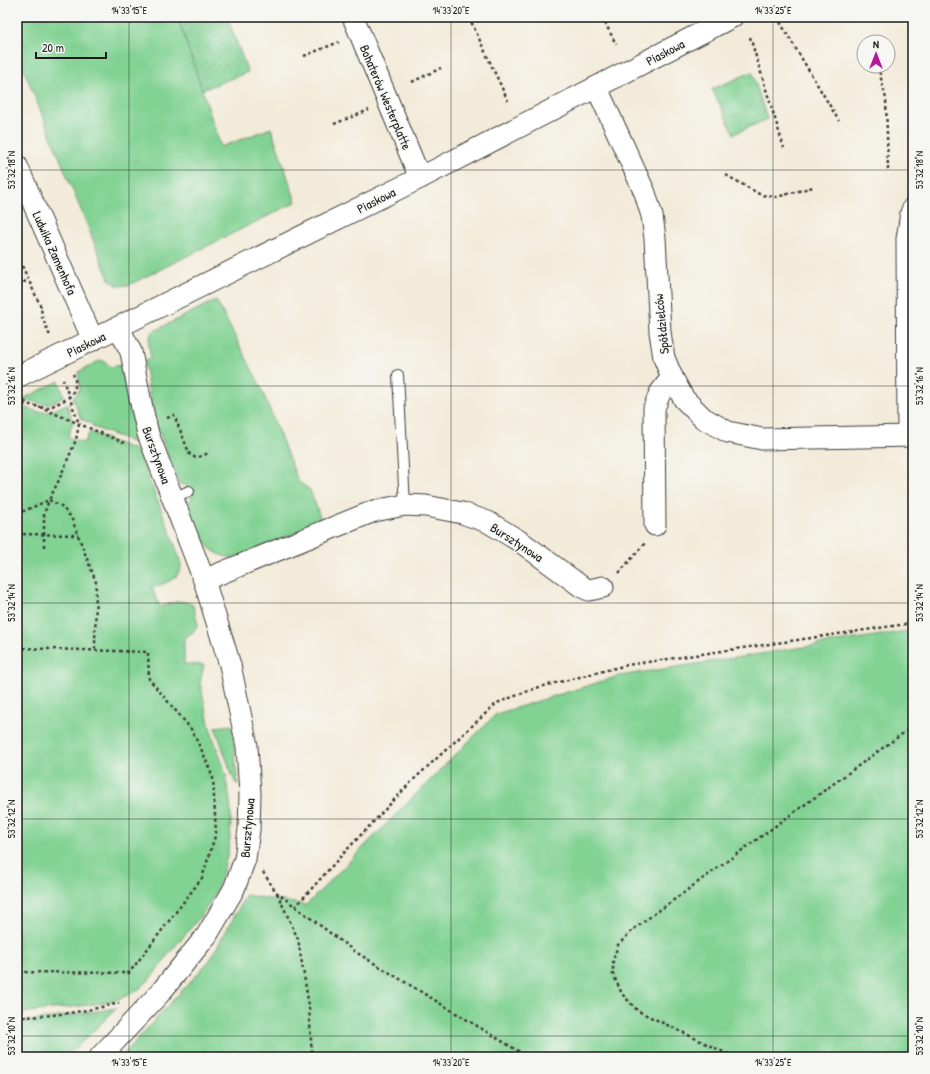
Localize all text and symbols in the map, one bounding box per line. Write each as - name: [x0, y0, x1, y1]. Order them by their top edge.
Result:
- text: 14°33'15"E: [111, 4, 147, 17]
- text: 14°33'20"E: [433, 4, 470, 17]
- text: 14°33'25"E: [755, 4, 792, 17]
- scale bar: [36, 34, 106, 60]
- street label: Piaskowa: [643, 34, 687, 70]
- north arrow: [856, 34, 896, 74]
- text: N: [873, 37, 879, 51]
- text: 20 m: [42, 39, 64, 56]
- street label: Bohaterów Westerplatte: [356, 42, 416, 152]
- text: 53°32'18"N: [5, 151, 18, 189]
- text: 53°32'18"N: [913, 151, 926, 189]
- street label: Piaskowa: [354, 183, 398, 217]
- street label: Ludwika Zamenhofa: [29, 208, 81, 298]
- street label: Spółdzielców: [649, 293, 673, 355]
- street label: Piaskowa: [64, 327, 108, 361]
- text: 53°32'16"N: [5, 367, 18, 405]
- text: 53°32'16"N: [913, 367, 926, 405]
- street label: Bursztynowa: [138, 424, 176, 486]
- street label: Bursztynowa: [487, 518, 547, 566]
- text: 53°32'14"N: [5, 584, 18, 622]
- text: 53°32'14"N: [913, 584, 926, 622]
- street label: Bursztynowa: [235, 798, 259, 858]
- text: 53°32'12"N: [5, 800, 18, 838]
- text: 53°32'12"N: [913, 800, 926, 838]
- text: 53°32'10"N: [5, 1017, 18, 1055]
- text: 53°32'10"N: [913, 1017, 926, 1055]
- text: 14°33'15"E: [111, 1056, 147, 1069]
- text: 14°33'20"E: [433, 1056, 470, 1069]
- text: 14°33'25"E: [755, 1056, 792, 1069]

